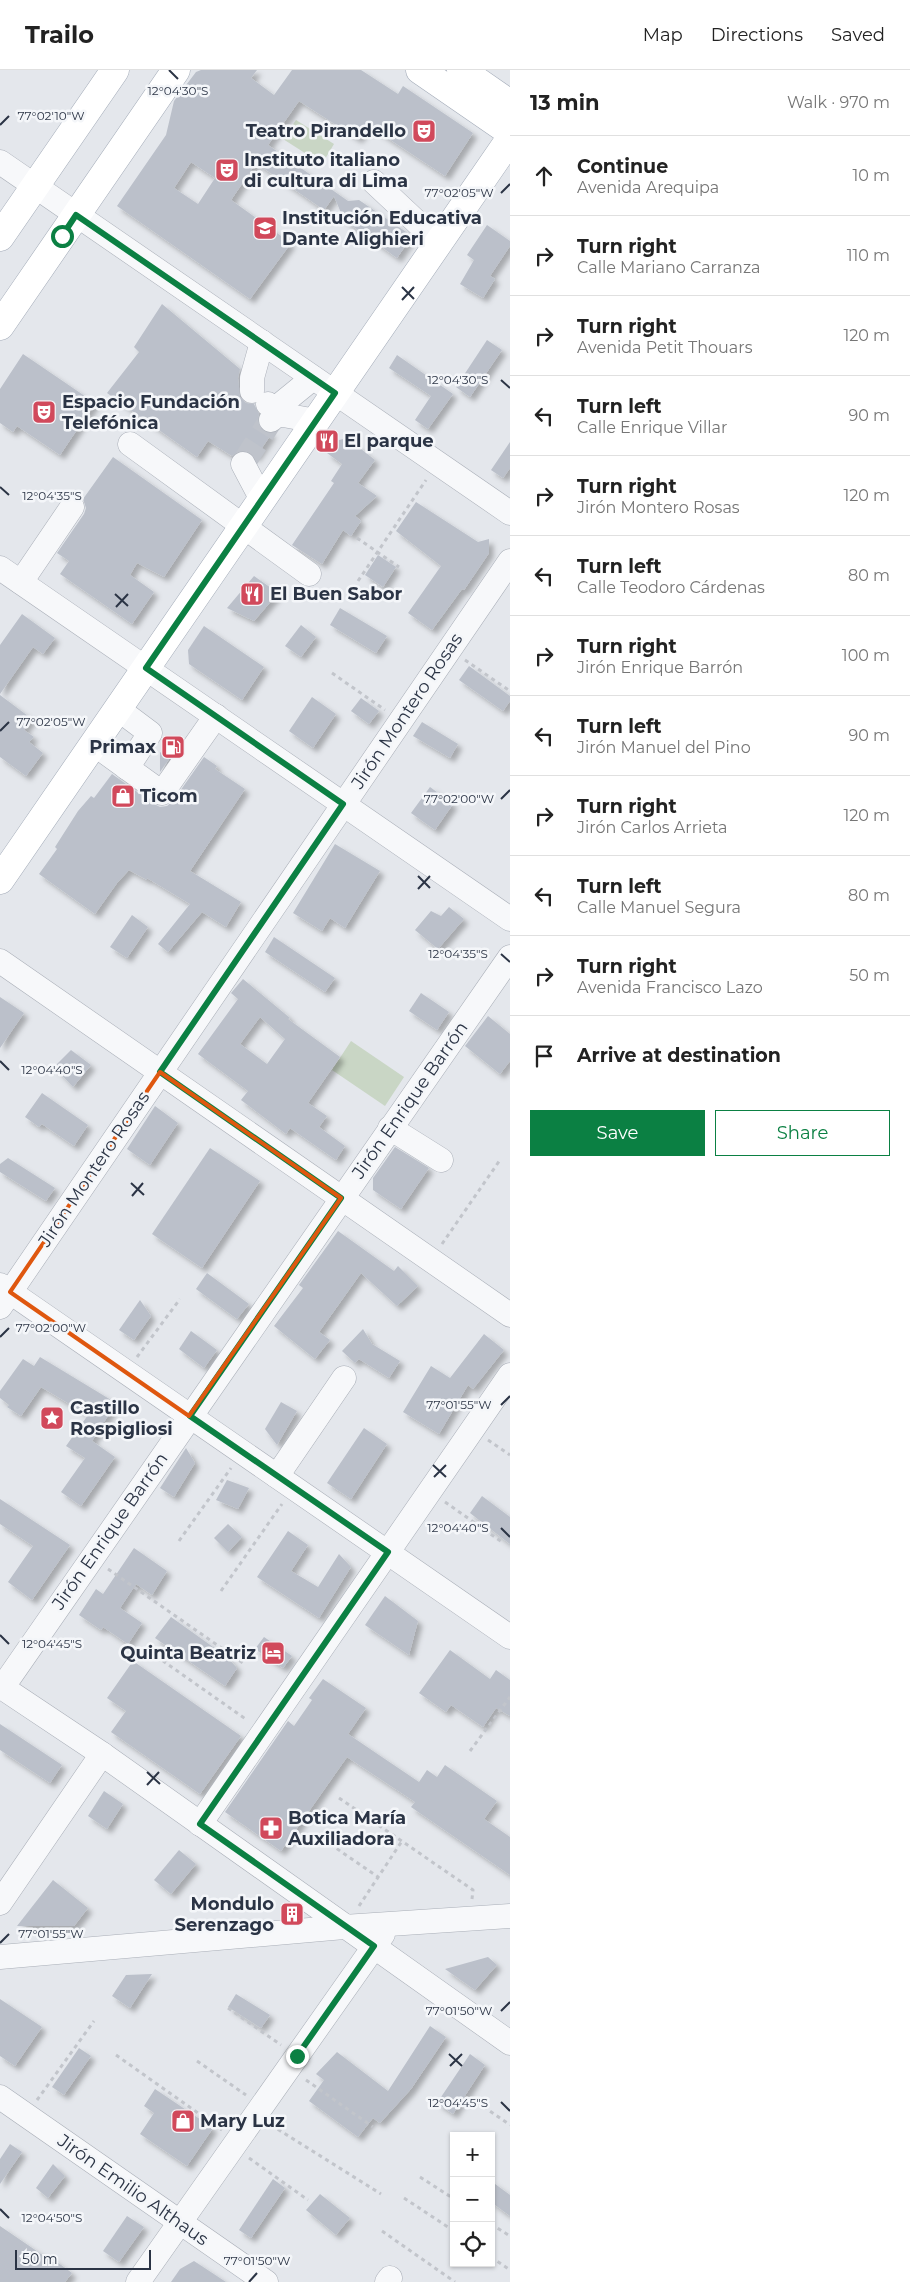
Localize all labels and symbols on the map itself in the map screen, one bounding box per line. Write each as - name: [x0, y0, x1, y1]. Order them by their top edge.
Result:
- text: 12°04'30"S: [147, 83, 209, 98]
- text: 77°02'10"W: [17, 108, 85, 123]
- theatre icon: Teatro Pirandello: [411, 118, 437, 144]
- place label: Teatro Pirandello: [246, 120, 406, 142]
- place label: Instituto italiano di cultura di Lima: [244, 149, 408, 192]
- theatre icon: Instituto italiano di cultura di Lima: [214, 157, 240, 183]
- text: 77°02'05"W: [424, 185, 494, 200]
- place label: Institución Educativa Dante Alighieri: [282, 207, 482, 250]
- school or university icon: Institución Educativa Dante Alighieri: [252, 215, 278, 241]
- route start: [51, 225, 74, 248]
- text: 12°04'30"S: [427, 372, 489, 387]
- place label: Espacio Fundación Telefónica: [62, 391, 240, 434]
- theatre icon: Espacio Fundación Telefónica: [31, 399, 57, 425]
- restaurant icon: El parque: [314, 428, 340, 454]
- place label: El parque: [344, 430, 434, 452]
- text: 12°04'35"S: [22, 488, 82, 503]
- restaurant icon: El Buen Sabor: [239, 581, 265, 607]
- place label: El Buen Sabor: [270, 583, 402, 605]
- street label: Jirón Montero Rosas: [346, 629, 467, 794]
- text: 77°02'05"W: [16, 714, 86, 729]
- fuel station icon: Primax: [160, 734, 186, 760]
- place label: Primax: [89, 736, 156, 758]
- shop icon: Ticom: [110, 783, 136, 809]
- place label: Ticom: [140, 785, 198, 807]
- text: 77°02'00"W: [424, 791, 494, 806]
- text: 12°04'35"S: [428, 946, 488, 961]
- street label: Jirón Enrique Barrón: [347, 1017, 473, 1184]
- text: 12°04'40"S: [21, 1062, 83, 1077]
- street label: Jirón Montero Rosas: [33, 1087, 154, 1252]
- text: 77°02'00"W: [16, 1320, 86, 1335]
- place label: Castillo Rospigliosi: [70, 1397, 173, 1440]
- text: 77°01'55"W: [426, 1397, 492, 1412]
- place icon: Castillo Rospigliosi: [39, 1405, 65, 1431]
- street label: Jirón Enrique Barrón: [47, 1448, 173, 1615]
- text: 12°04'40"S: [427, 1520, 489, 1535]
- text: 12°04'45"S: [22, 1636, 82, 1651]
- hotel icon: Quinta Beatriz: [260, 1640, 286, 1666]
- place label: Quinta Beatriz: [120, 1642, 256, 1664]
- place label: Botica María Auxiliadora: [287, 1807, 406, 1850]
- pharmacy icon: Botica María Auxiliadora: [258, 1815, 284, 1841]
- place label: Mondulo Serenzago: [174, 1893, 274, 1936]
- building icon: Mondulo Serenzago: [279, 1901, 305, 1927]
- text: 77°01'55"W: [18, 1926, 84, 1941]
- text: 77°01'50"W: [426, 2003, 492, 2018]
- route end: [286, 2045, 309, 2068]
- text: 12°04'45"S: [428, 2095, 488, 2110]
- shop icon: Mary Luz: [170, 2108, 196, 2134]
- place label: Mary Luz: [200, 2110, 285, 2132]
- street label: Jirón Emilio Althaus: [52, 2129, 213, 2251]
- text: 12°04'50"S: [22, 2210, 82, 2225]
- scale bar: [15, 2247, 151, 2270]
- text: 77°01'50"W: [224, 2253, 290, 2268]

